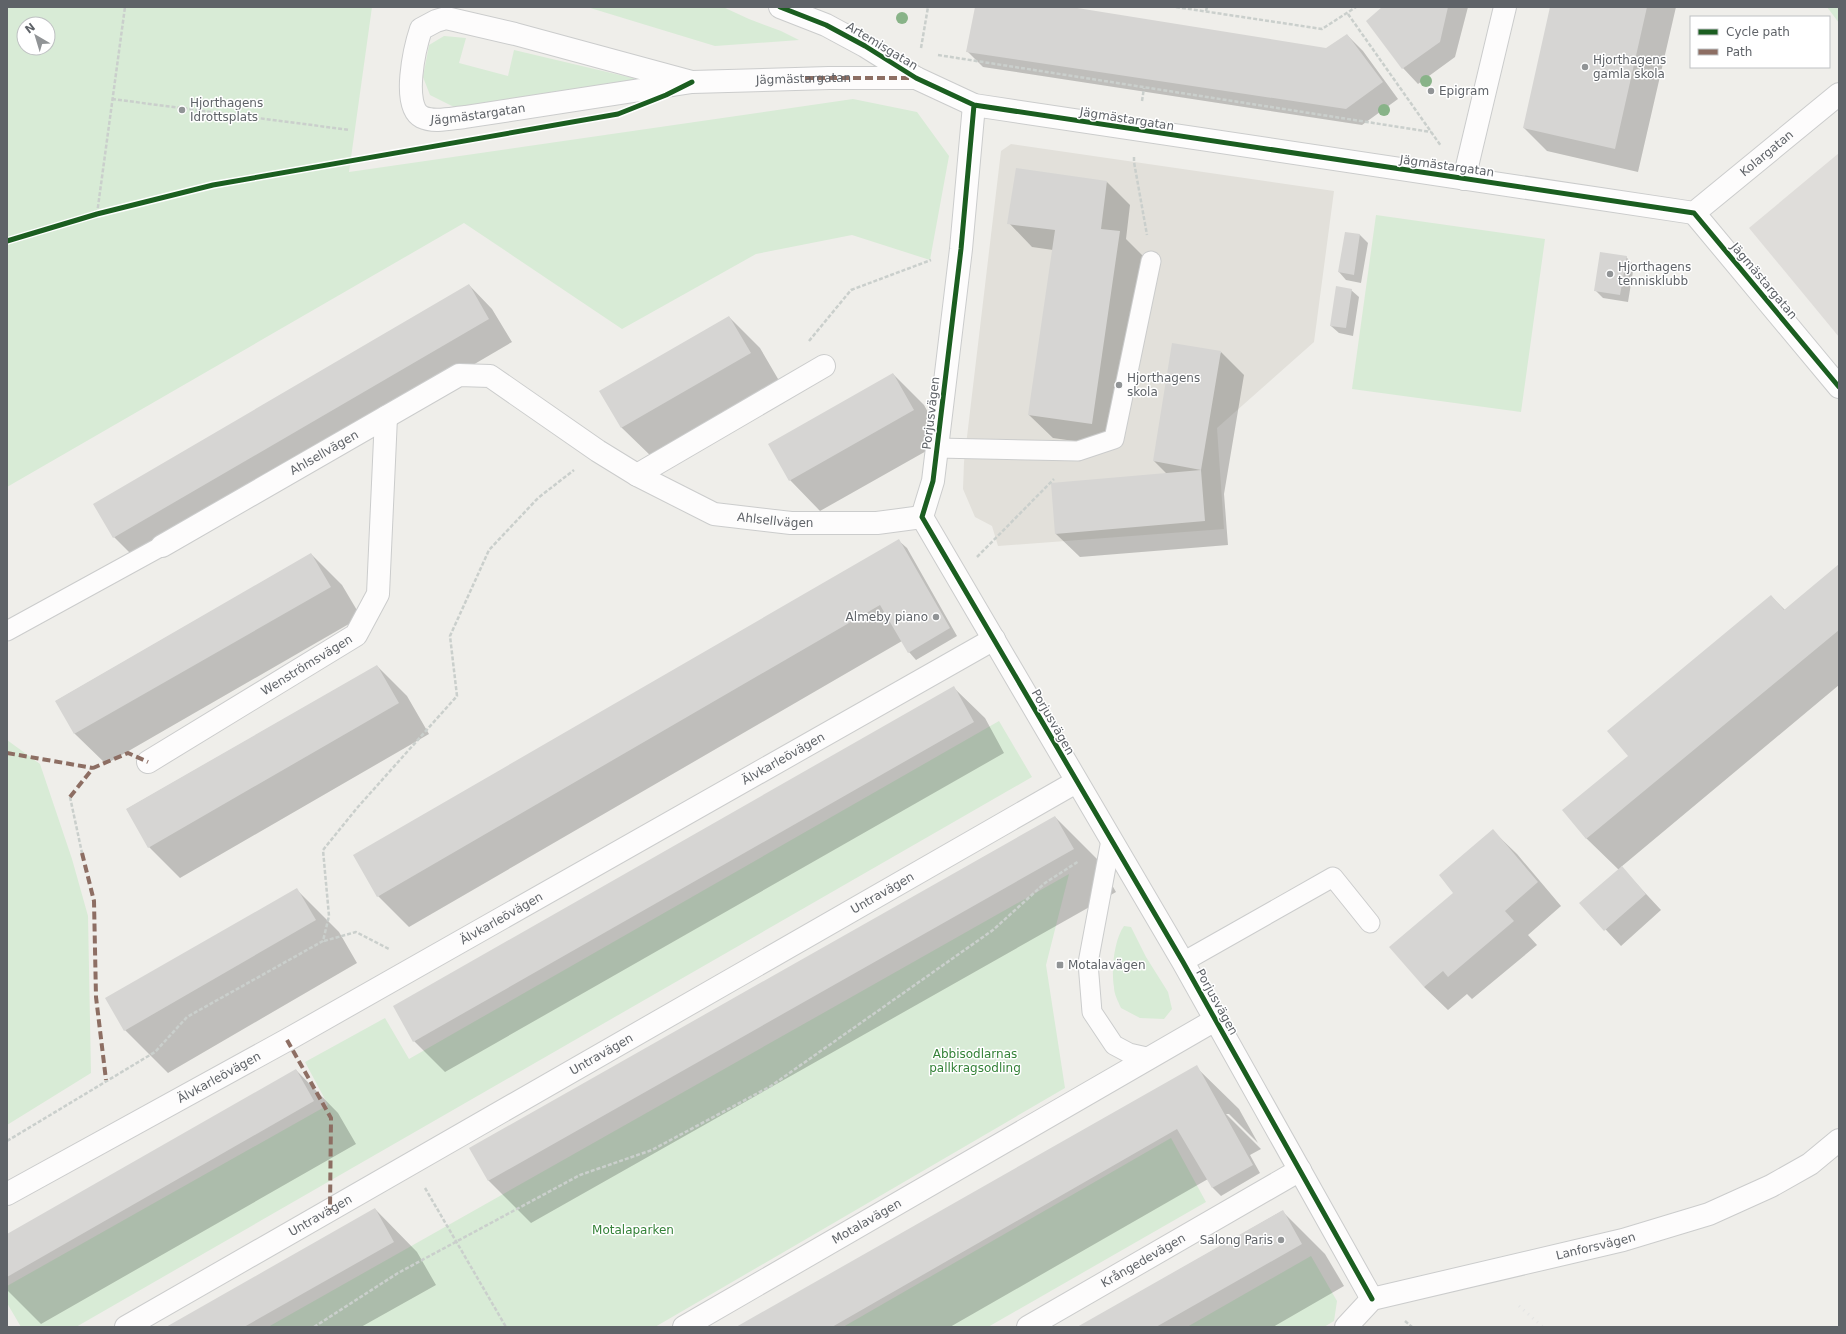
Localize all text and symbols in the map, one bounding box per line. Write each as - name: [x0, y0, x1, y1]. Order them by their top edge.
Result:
- north arrow: [16, 16, 56, 56]
- legend: [1690, 16, 1830, 68]
- street label: Artemisgatan: [844, 19, 920, 73]
- text: N: [23, 21, 38, 36]
- text: Cycle path: [1726, 25, 1790, 39]
- text: Path: [1726, 45, 1752, 59]
- place label: Hjorthagens gamla skola: [1593, 53, 1666, 81]
- marker: Hjorthagens gamla skola: [1580, 62, 1590, 72]
- street label: Jägmästargatan: [755, 71, 851, 87]
- place label: Epigram: [1439, 84, 1489, 98]
- marker: Epigram: [1426, 86, 1436, 96]
- place label: Hjorthagens Idrottsplats: [190, 96, 263, 124]
- street label: Jägmästargatan: [429, 101, 526, 127]
- street label: Jägmästargatan: [1078, 104, 1175, 133]
- marker: Hjorthagens Idrottsplats: [177, 105, 187, 115]
- street label: Kolargatan: [1737, 127, 1796, 179]
- street label: Jägmästargatan: [1398, 152, 1495, 180]
- street label: Jägmästargatan: [1727, 239, 1800, 322]
- place label: Hjorthagens tennisklubb: [1618, 260, 1691, 288]
- marker: Hjorthagens tennisklubb: [1605, 269, 1615, 279]
- place label: Hjorthagens skola: [1127, 371, 1200, 399]
- street label: Porjusvägen: [920, 376, 942, 450]
- marker: Hjorthagens skola: [1114, 380, 1124, 390]
- street label: Ahlsellvägen: [287, 428, 361, 478]
- street label: Ahlsellvägen: [736, 510, 813, 530]
- place label: Almeby piano: [846, 610, 928, 624]
- marker: Almeby piano: [931, 612, 941, 622]
- street label: Wenströmsvägen: [259, 632, 355, 698]
- street label: Porjusvägen: [1029, 687, 1077, 757]
- street label: Älvkarleövägen: [739, 730, 827, 788]
- street label: Untravägen: [848, 869, 916, 917]
- street label: Älvkarleövägen: [457, 889, 545, 947]
- place label: Motalavägen: [1068, 958, 1146, 972]
- marker: Motalavägen: [1055, 960, 1065, 970]
- street label: Porjusvägen: [1193, 967, 1241, 1037]
- street label: Untravägen: [567, 1031, 635, 1078]
- park label: Abbisodlarnas pallkragsodling: [929, 1047, 1021, 1075]
- street label: Älvkarleövägen: [174, 1049, 263, 1106]
- street label: Untravägen: [286, 1192, 354, 1239]
- street label: Motalavägen: [830, 1196, 904, 1247]
- park label: Motalaparken: [592, 1223, 674, 1237]
- street label: Lanforsvägen: [1554, 1230, 1637, 1263]
- street label: Krångedevägen: [1099, 1231, 1188, 1290]
- place label: Salong Paris: [1200, 1233, 1273, 1247]
- marker: Salong Paris: [1276, 1235, 1286, 1245]

